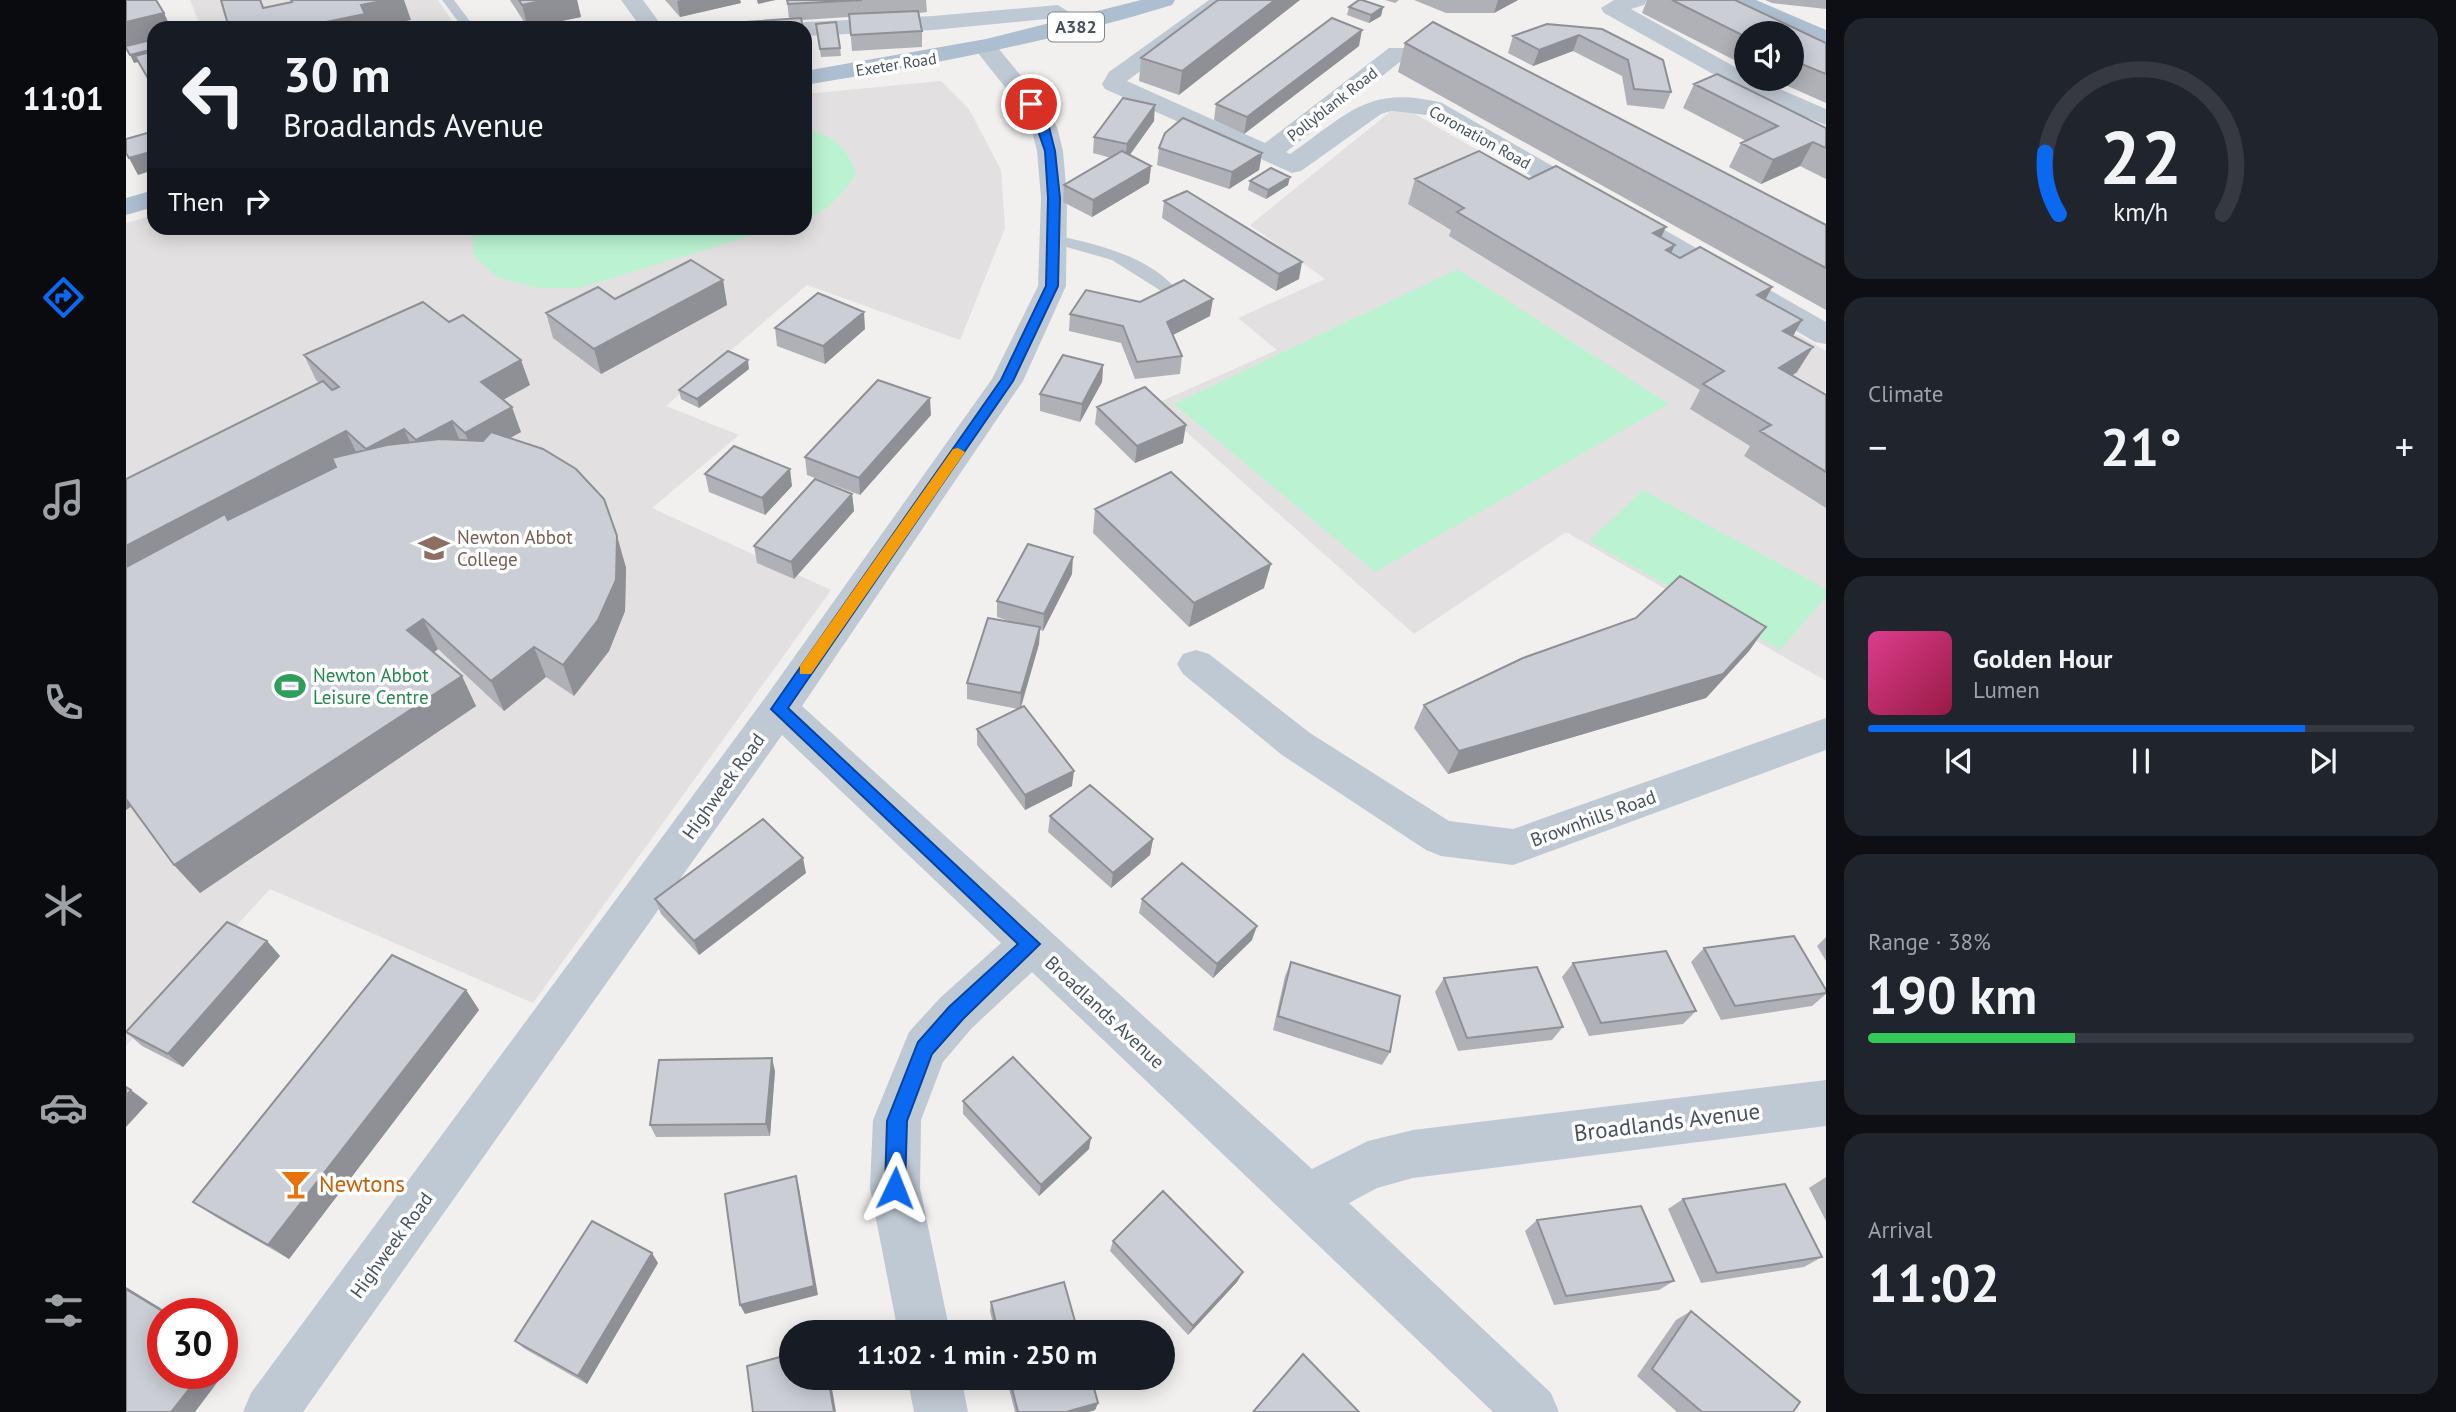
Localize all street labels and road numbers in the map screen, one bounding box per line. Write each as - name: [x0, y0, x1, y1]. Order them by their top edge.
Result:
- road number: A382: [1048, 12, 1104, 42]
- street label: Exeter Road: [854, 48, 938, 80]
- street label: Pollyblank Road: [1283, 63, 1381, 145]
- street label: Coronation Road: [1426, 101, 1534, 173]
- street label: Highweek Road: [677, 728, 769, 844]
- street label: Brownhills Road: [1527, 784, 1659, 852]
- street label: Broadlands Avenue: [1040, 950, 1170, 1074]
- street label: Broadlands Avenue: [1572, 1096, 1762, 1147]
- street label: Highweek Road: [345, 1187, 437, 1303]

